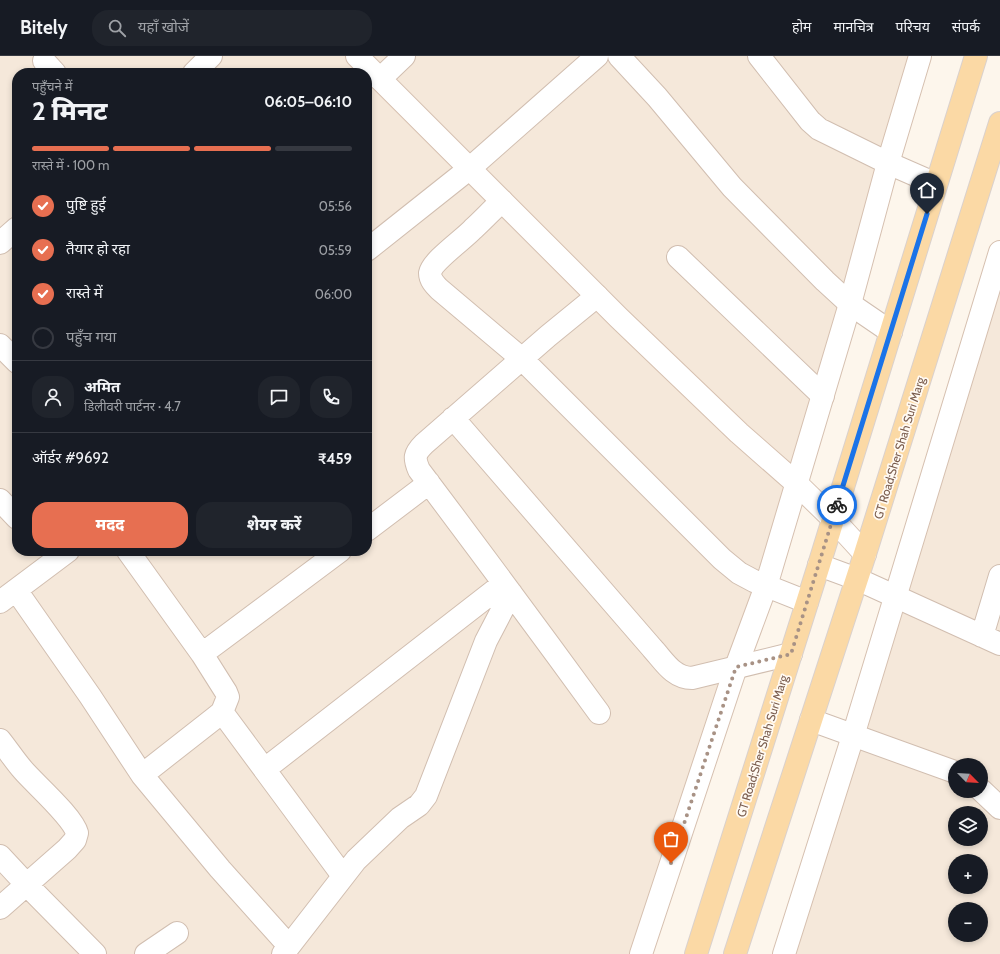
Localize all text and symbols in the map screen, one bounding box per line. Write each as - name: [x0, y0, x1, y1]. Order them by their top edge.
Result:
- search box: [92, 10, 372, 46]
- text: Bitely: [20, 16, 68, 39]
- icon: search: [106, 17, 128, 39]
- text: यहाँ खोजें: [138, 18, 189, 36]
- text: होम: [792, 18, 811, 36]
- text: मानचित्र: [833, 18, 874, 36]
- text: परिचय: [896, 18, 930, 36]
- text: संपर्क: [952, 18, 980, 36]
- text: पहुँचने में: [32, 78, 72, 94]
- text: 06:05–06:10: [264, 93, 352, 111]
- text: 2 मिनट: [32, 95, 108, 127]
- text: रास्ते में · 100 m: [32, 157, 110, 173]
- pin: [910, 173, 944, 214]
- icon: home: [916, 179, 938, 201]
- icon: check: [32, 195, 54, 217]
- text: पुष्टि हुई: [66, 196, 106, 214]
- text: 05:56: [319, 198, 352, 214]
- icon: check: [32, 239, 54, 261]
- text: तैयार हो रहा: [66, 240, 130, 258]
- text: 05:59: [319, 242, 352, 258]
- icon: check: [32, 283, 54, 305]
- text: रास्ते में: [66, 284, 103, 302]
- text: 06:00: [315, 286, 352, 302]
- text: पहुँच गया: [66, 328, 116, 346]
- street label: GT Road;Sher Shah Suri Marg: [870, 374, 928, 521]
- button: person: [32, 376, 74, 418]
- button: chat: [258, 376, 300, 418]
- button: phone: [310, 376, 352, 418]
- text: अमित: [84, 378, 120, 396]
- text: डिलीवरी पार्टनर · 4.7: [84, 398, 181, 414]
- text: ऑर्डर #9692: [32, 449, 109, 467]
- text: ₹459: [318, 450, 352, 468]
- courier: [817, 485, 857, 525]
- icon: bike: [826, 494, 848, 516]
- button: मदद: [32, 502, 188, 548]
- button: शेयर करें: [196, 502, 352, 548]
- street label: GT Road;Sher Shah Suri Marg: [733, 672, 791, 819]
- north arrow: [948, 758, 988, 798]
- map controls: [948, 758, 988, 942]
- button: layers: [948, 806, 988, 846]
- pin: [654, 822, 688, 863]
- icon: bag: [660, 828, 682, 850]
- button: +: [948, 854, 988, 894]
- button: −: [948, 902, 988, 942]

